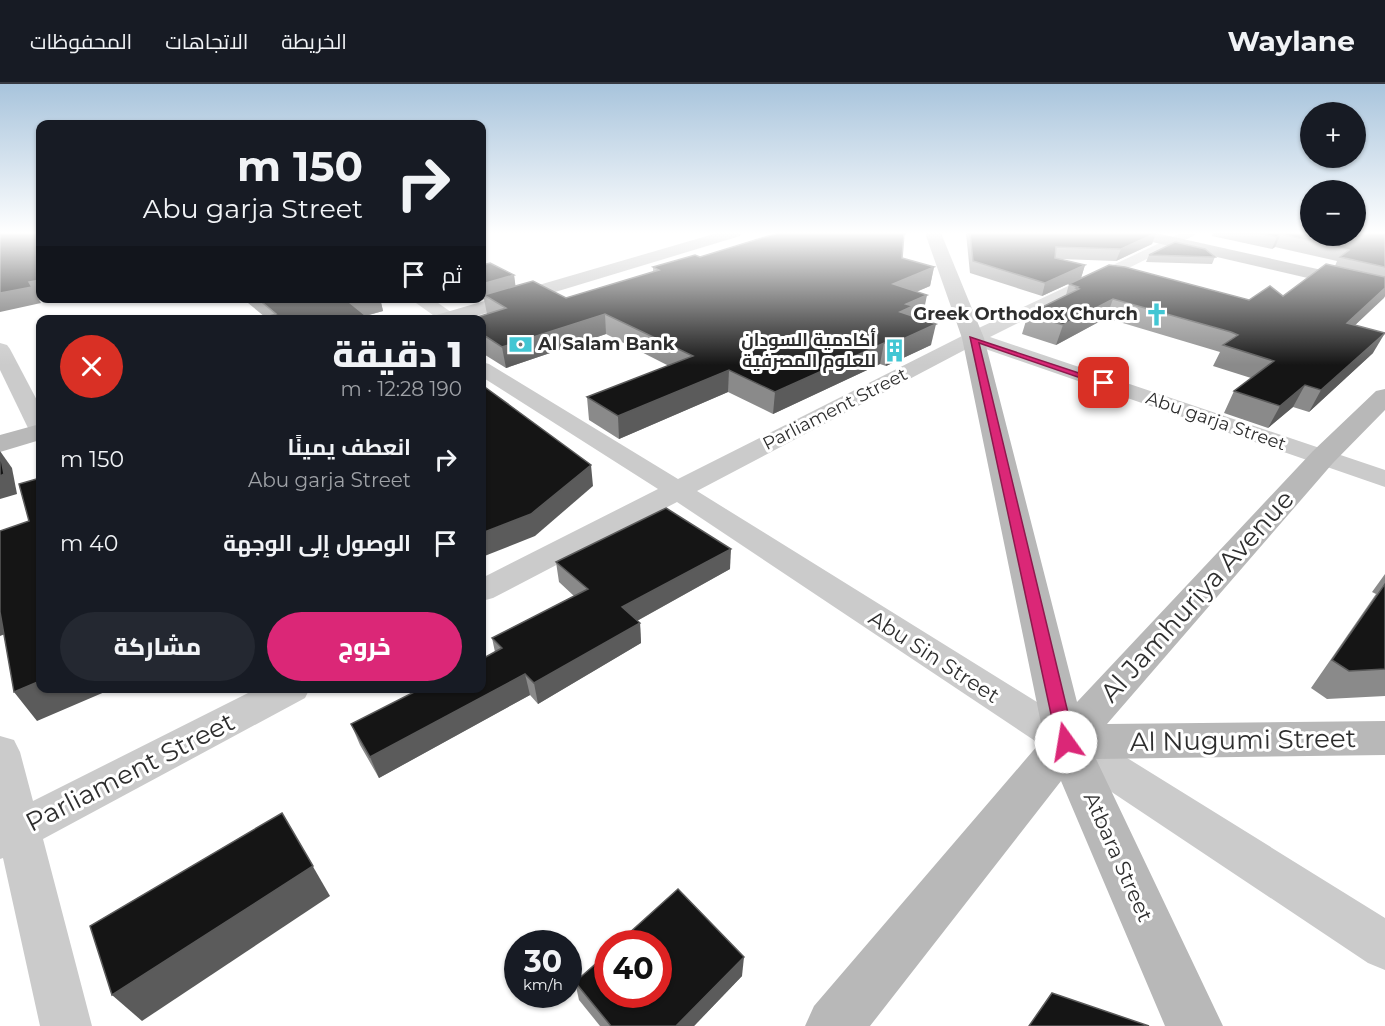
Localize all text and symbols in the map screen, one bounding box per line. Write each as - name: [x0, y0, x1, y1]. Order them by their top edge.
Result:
- text: Waylane: [1227, 24, 1355, 58]
- text: المحفوظات: [30, 29, 132, 54]
- text: الاتجاهات: [165, 29, 248, 54]
- text: الخريطة: [281, 29, 347, 54]
- map controls: [1300, 102, 1366, 246]
- button: +: [1300, 102, 1366, 168]
- text: 150 m: [237, 140, 363, 192]
- icon: right: [384, 144, 462, 222]
- button: −: [1300, 180, 1366, 246]
- text: Abu garja Street: [143, 192, 363, 225]
- icon: arrive: [397, 258, 430, 291]
- text: ثم: [442, 262, 462, 289]
- church icon: Greek Orthodox Church: [1143, 301, 1169, 327]
- place label: Greek Orthodox Church: [913, 303, 1138, 325]
- place label: أكادمية السودان للعلوم المصرفية: [741, 327, 876, 373]
- bank icon: Al Salam Bank: [507, 331, 533, 357]
- text: 1 دقيقة: [332, 332, 462, 376]
- place label: Al Salam Bank: [537, 333, 675, 355]
- button: close: [60, 335, 123, 398]
- building icon: أكادمية السودان للعلوم المصرفية: [881, 337, 907, 363]
- pin: [1078, 357, 1129, 408]
- street label: Parliament Street: [759, 363, 911, 455]
- icon: arrive: [1087, 366, 1120, 399]
- text: 190 m · 12:28: [340, 377, 462, 401]
- street label: Abu garja Street: [1143, 387, 1289, 455]
- text: انعطف يمينًا: [287, 434, 411, 461]
- icon: right: [429, 443, 462, 476]
- text: 150 m: [60, 446, 124, 473]
- text: Abu garja Street: [248, 468, 411, 492]
- street label: Al Jamhuriya Avenue: [1093, 483, 1301, 709]
- icon: arrive: [429, 527, 462, 560]
- text: 40 m: [60, 530, 118, 557]
- text: الوصول إلى الوجهة: [223, 530, 411, 557]
- street label: Abu Sin Street: [864, 605, 1004, 708]
- button: مشاركة: [60, 612, 255, 681]
- button: خروج: [267, 612, 462, 681]
- street label: Parliament Street: [20, 706, 240, 838]
- position arrow: [1034, 710, 1098, 774]
- street label: Al Nugumi Street: [1130, 722, 1356, 758]
- street label: Atbara Street: [1079, 788, 1158, 925]
- speed limit sign: 40: [594, 930, 672, 1008]
- text: 30: [524, 943, 562, 980]
- text: km/h: [523, 975, 563, 994]

